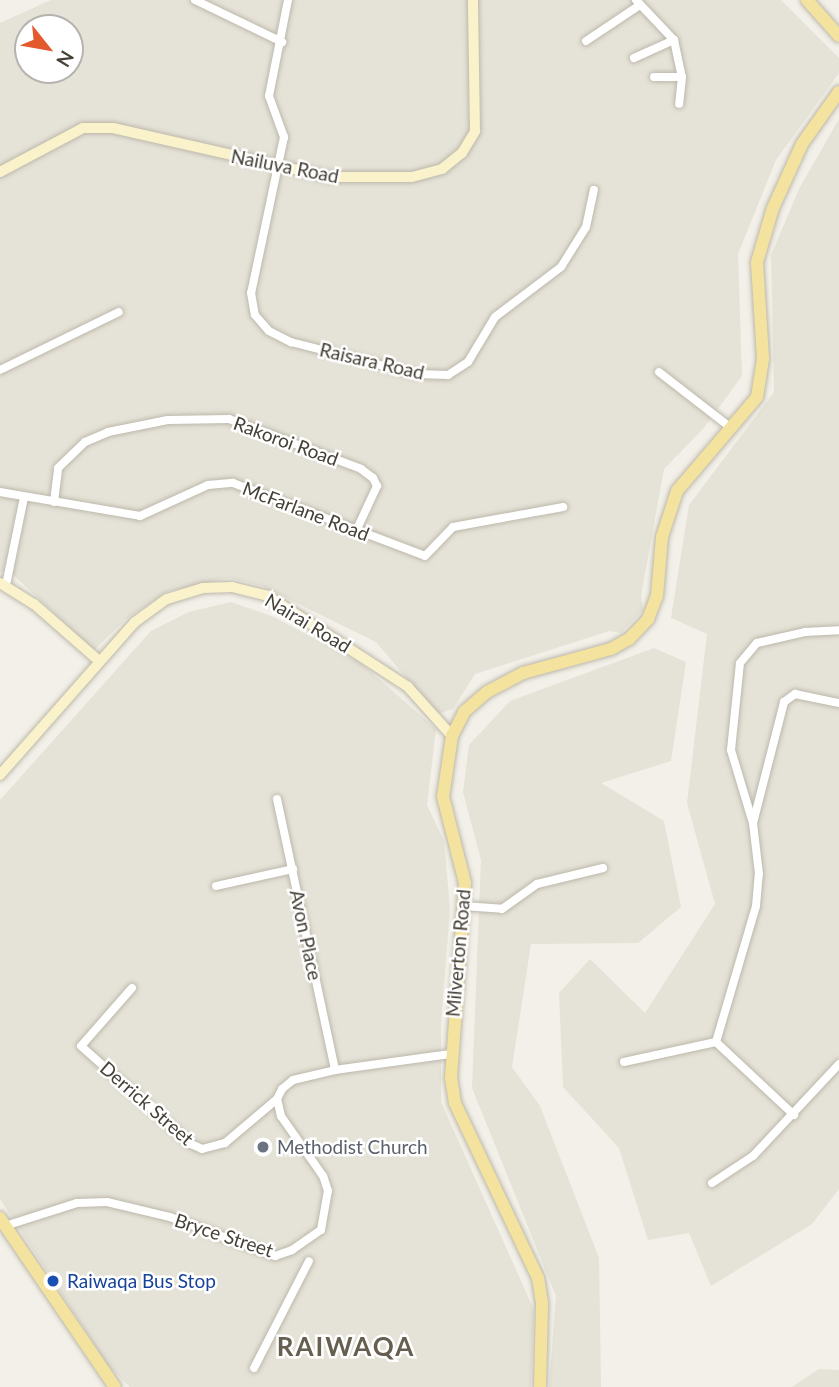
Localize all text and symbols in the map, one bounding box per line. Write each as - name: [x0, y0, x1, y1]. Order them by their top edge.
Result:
- north arrow: [14, 14, 84, 84]
- text: N: [52, 47, 79, 71]
- street label: Nailuva Road: [229, 144, 341, 188]
- street label: Raisara Road: [317, 338, 427, 384]
- street label: Rakoroi Road: [230, 411, 342, 471]
- street label: McFarlane Road: [240, 476, 372, 546]
- street label: Nairai Road: [261, 589, 355, 657]
- street label: Avon Place: [285, 888, 327, 982]
- street label: Milverton Road: [441, 888, 475, 1018]
- street label: Derrick Street: [96, 1056, 198, 1150]
- place label: Methodist Church: [277, 1136, 428, 1158]
- marker: Methodist Church: [255, 1139, 271, 1155]
- street label: Bryce Street: [172, 1208, 276, 1262]
- place label: Raiwaqa Bus Stop: [67, 1270, 216, 1292]
- marker: Raiwaqa Bus Stop: [45, 1273, 61, 1289]
- district label: RAIWAQA: [278, 1331, 414, 1363]

